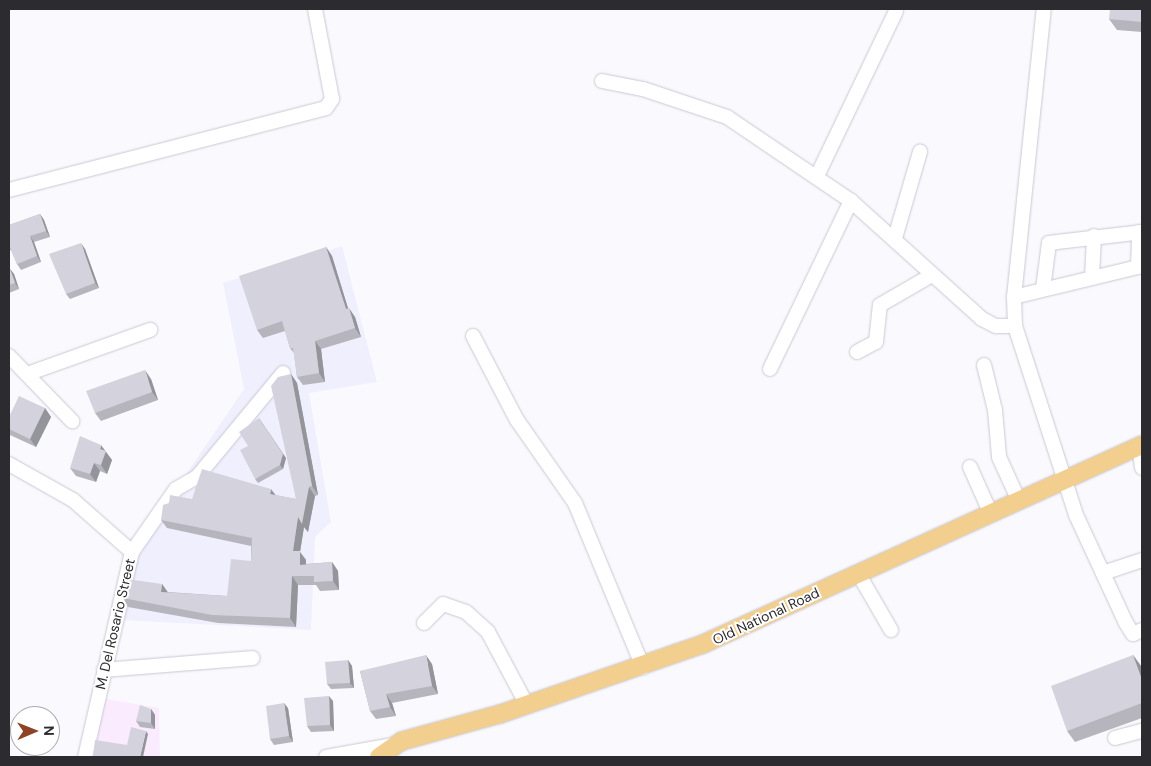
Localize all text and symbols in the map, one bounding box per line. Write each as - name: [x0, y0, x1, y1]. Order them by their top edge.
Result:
- street label: M. Del Rosario Street: [92, 557, 138, 691]
- street label: Old National Road: [710, 584, 822, 648]
- north arrow: [10, 706, 60, 756]
- text: N: [40, 725, 58, 736]

